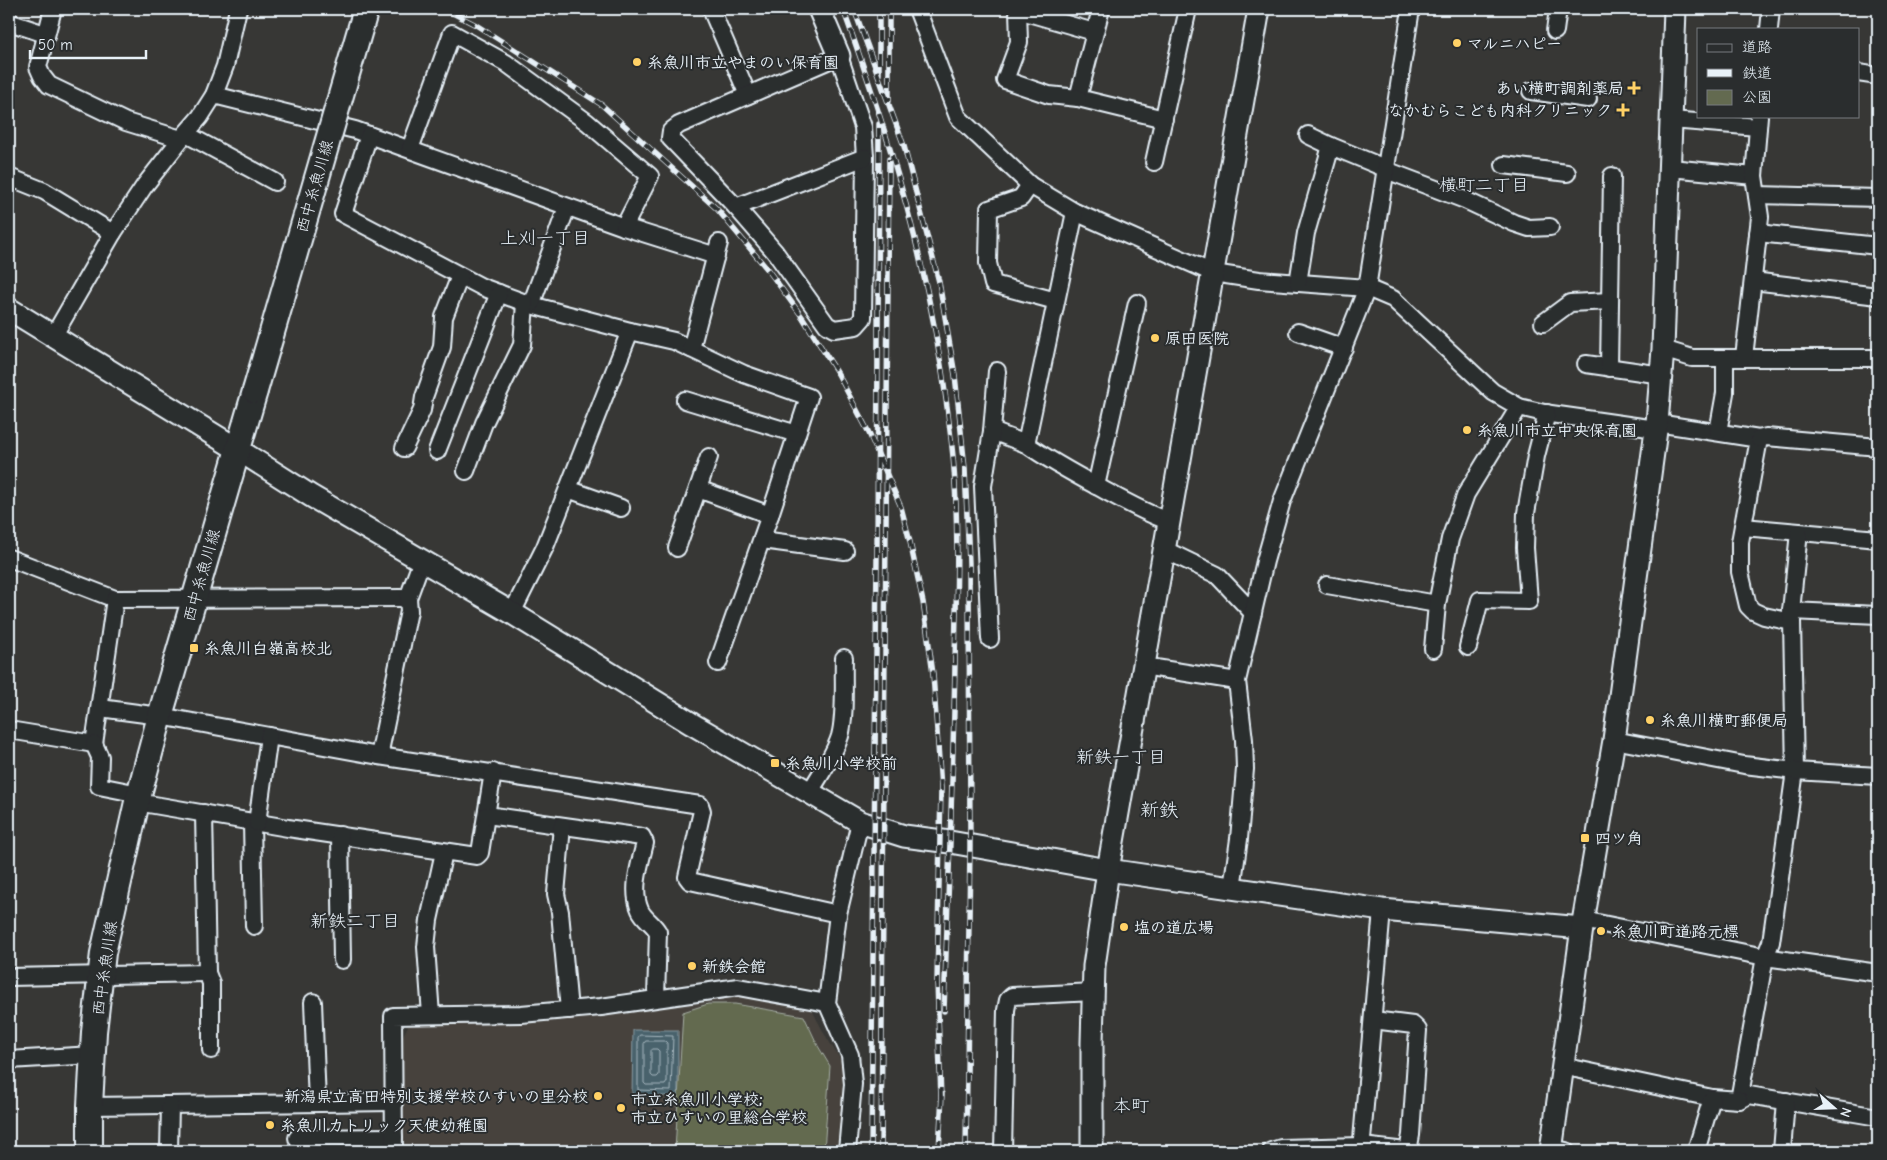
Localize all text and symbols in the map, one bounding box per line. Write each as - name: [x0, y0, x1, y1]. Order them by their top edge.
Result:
- scale bar: [30, 28, 146, 60]
- legend: [1697, 28, 1860, 118]
- place label: マルニハピー: [1467, 35, 1562, 53]
- text: 50 m: [38, 36, 73, 54]
- marker: マルニハピー: [1451, 37, 1463, 49]
- text: 道路: [1742, 38, 1772, 56]
- place label: 糸魚川市立やまのい保育園: [647, 54, 839, 72]
- marker: 糸魚川市立やまのい保育園: [631, 56, 643, 68]
- text: 鉄道: [1742, 64, 1772, 82]
- place label: あい横町調剤薬局: [1496, 80, 1624, 98]
- marker: あい横町調剤薬局: [1628, 82, 1640, 94]
- text: 公園: [1742, 88, 1772, 106]
- place label: なかむらこども内科クリニック: [1388, 102, 1612, 120]
- marker: なかむらこども内科クリニック: [1616, 103, 1630, 117]
- street label: 西中糸魚川線: [293, 138, 337, 235]
- district label: 横町二丁目: [1439, 175, 1529, 196]
- district label: 上刈一丁目: [500, 228, 590, 249]
- place label: 原田医院: [1165, 330, 1229, 348]
- marker: 原田医院: [1149, 332, 1161, 344]
- place label: 糸魚川市立中央保育園: [1477, 422, 1637, 440]
- marker: 糸魚川市立中央保育園: [1461, 424, 1473, 436]
- street label: 西中糸魚川線: [180, 527, 224, 624]
- place label: 糸魚川白嶺高校北: [204, 640, 332, 658]
- marker: 糸魚川白嶺高校北: [188, 642, 200, 654]
- place label: 糸魚川横町郵便局: [1660, 712, 1788, 730]
- marker: 糸魚川横町郵便局: [1644, 714, 1656, 726]
- district label: 新鉄一丁目: [1076, 747, 1166, 768]
- place label: 糸魚川小学校前: [785, 755, 897, 773]
- marker: 糸魚川小学校前: [769, 757, 781, 769]
- district label: 新鉄: [1140, 799, 1178, 821]
- place label: 四ツ角: [1595, 830, 1643, 848]
- marker: 四ツ角: [1579, 832, 1591, 844]
- district label: 新鉄二丁目: [310, 911, 400, 932]
- street label: 西中糸魚川線: [89, 919, 121, 1017]
- place label: 塩の道広場: [1134, 919, 1214, 937]
- marker: 塩の道広場: [1118, 921, 1130, 933]
- place label: 糸魚川町道路元標: [1611, 923, 1739, 941]
- marker: 糸魚川町道路元標: [1595, 925, 1607, 937]
- place label: 新鉄会館: [702, 958, 766, 976]
- marker: 新鉄会館: [686, 960, 698, 972]
- north arrow: [1810, 1082, 1860, 1132]
- place label: 新潟県立高田特別支援学校ひすいの里分校: [284, 1088, 588, 1106]
- marker: 新潟県立高田特別支援学校ひすいの里分校: [592, 1090, 604, 1102]
- place label: 市立糸魚川小学校; 市立ひすいの里総合学校: [631, 1091, 807, 1127]
- district label: 本町: [1113, 1096, 1149, 1117]
- marker: 市立糸魚川小学校; 市立ひすいの里総合学校: [615, 1102, 627, 1114]
- text: N: [1836, 1105, 1855, 1119]
- place label: 糸魚川カトリック天使幼稚園: [280, 1117, 488, 1135]
- marker: 糸魚川カトリック天使幼稚園: [264, 1119, 276, 1131]

